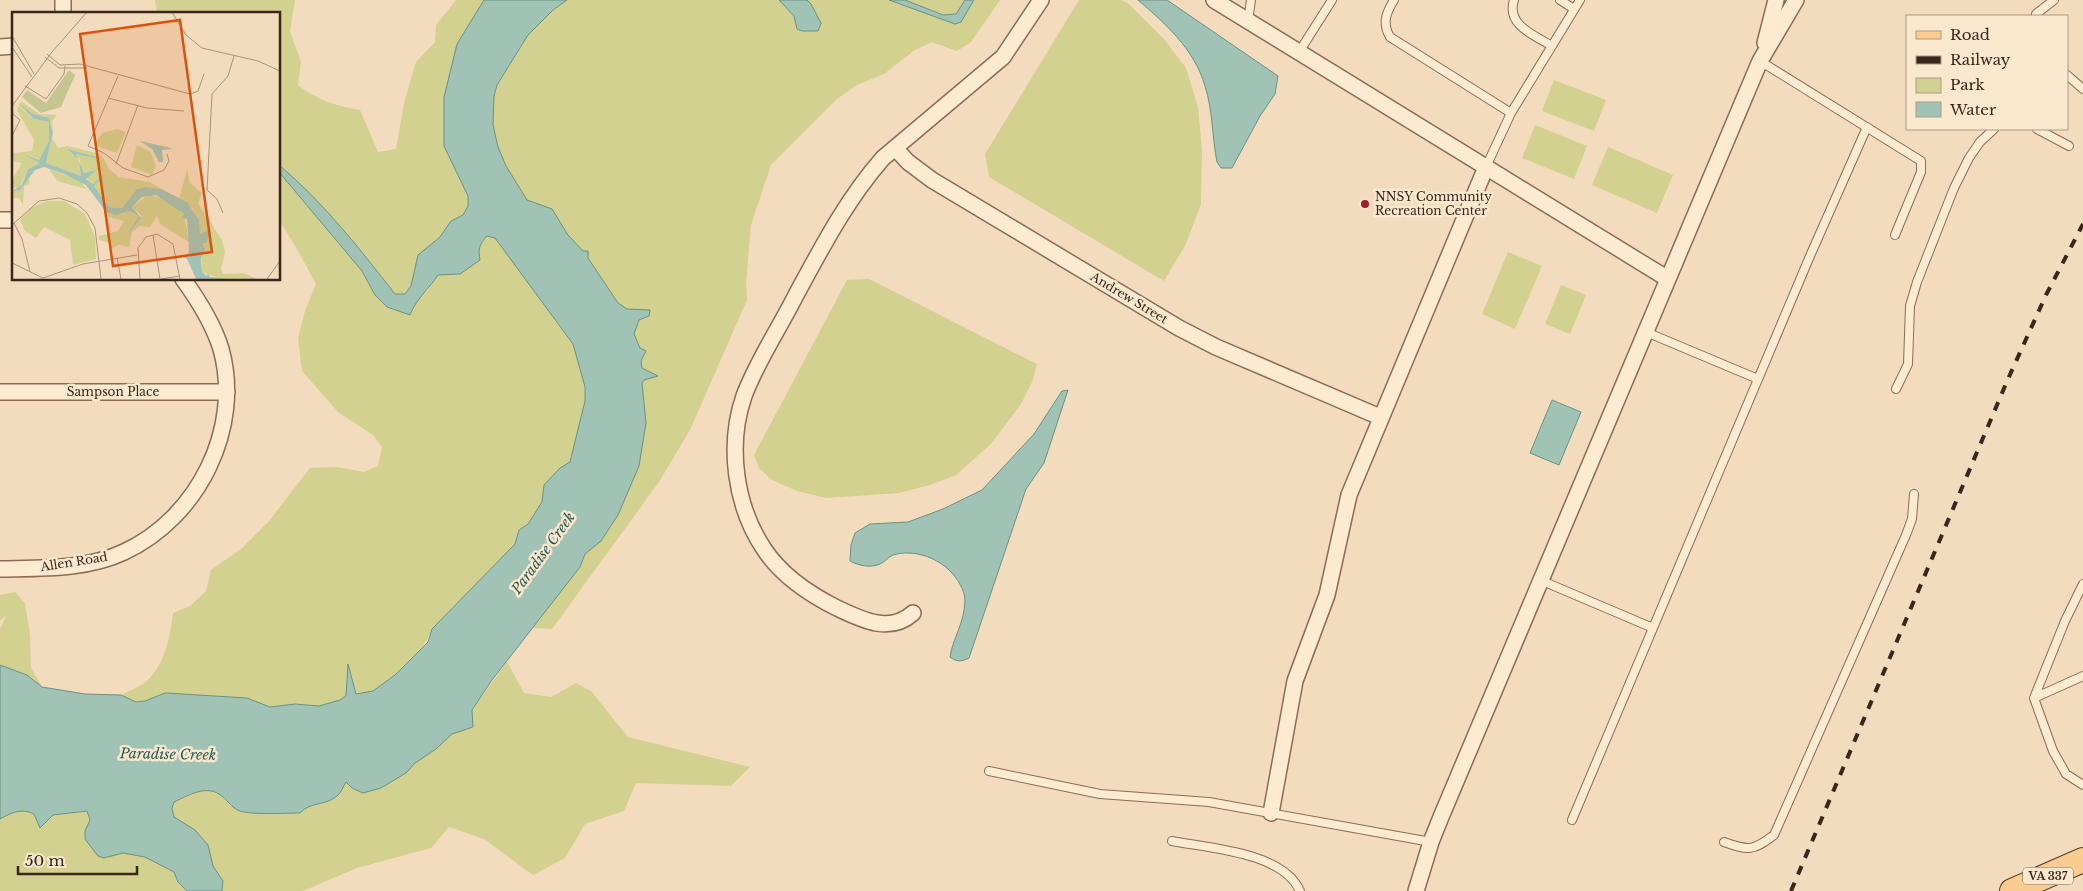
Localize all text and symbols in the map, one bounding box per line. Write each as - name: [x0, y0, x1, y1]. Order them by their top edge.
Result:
- inset map: [12, 12, 280, 280]
- legend: [1906, 15, 2068, 130]
- text: Road: [1950, 25, 1990, 44]
- text: Railway: [1950, 50, 2011, 69]
- text: Park: [1950, 75, 1986, 94]
- text: Water: [1949, 100, 1997, 119]
- place label: NNSY Community Recreation Center: [1375, 189, 1492, 218]
- marker: NNSY Community Recreation Center: [1359, 198, 1371, 210]
- street label: Andrew Street: [1087, 268, 1171, 327]
- street label: Sampson Place: [67, 384, 159, 399]
- water label: Paradise Creek: [507, 509, 579, 598]
- street label: Allen Road: [38, 549, 108, 574]
- water label: Paradise Creek: [119, 744, 216, 764]
- scale bar: [18, 844, 136, 876]
- text: 50 m: [25, 851, 65, 870]
- road number: VA 337: [2023, 868, 2073, 884]

